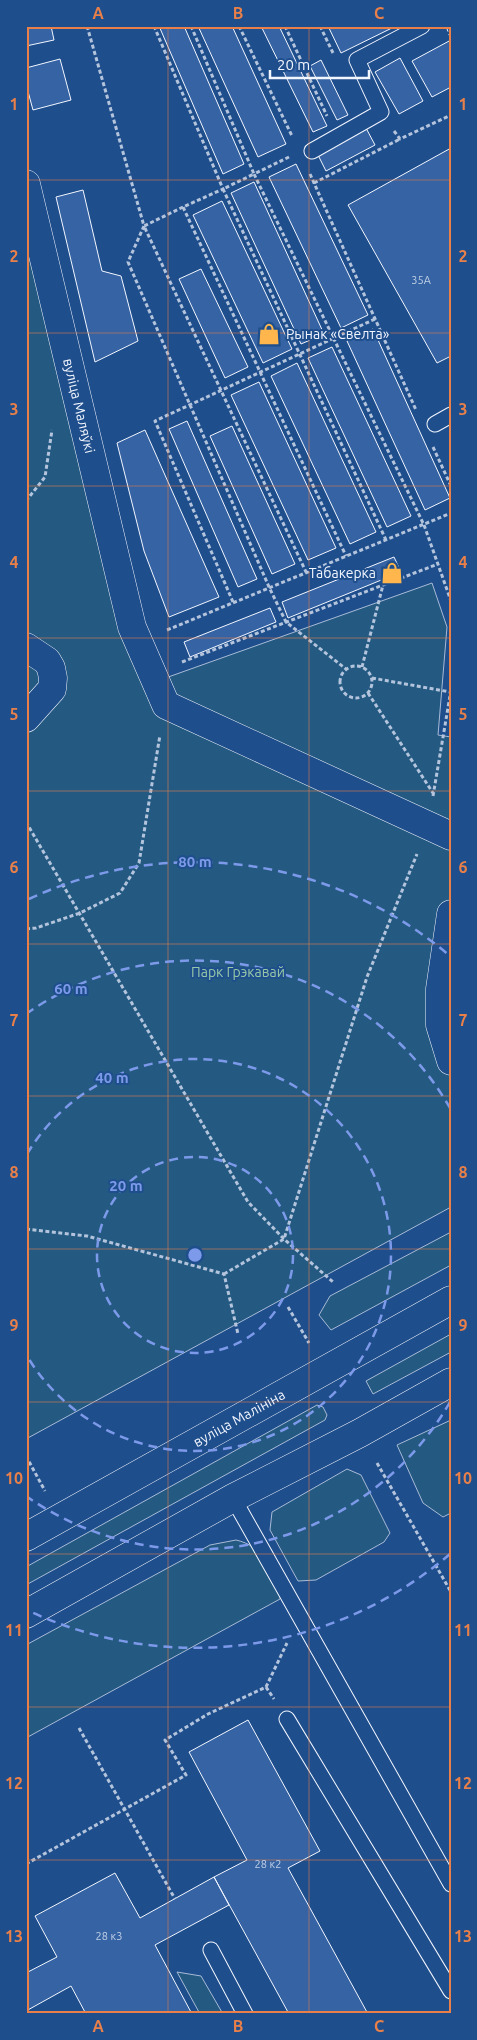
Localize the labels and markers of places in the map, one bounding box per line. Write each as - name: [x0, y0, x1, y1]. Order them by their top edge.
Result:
- shop icon: Рынак «Свелта»: [256, 321, 282, 347]
- place label: Рынак «Свелта»: [286, 326, 390, 342]
- shop icon: Табакерка: [379, 560, 405, 586]
- place label: Табакерка: [309, 565, 376, 581]
- centre of rings: [186, 1246, 204, 1264]

